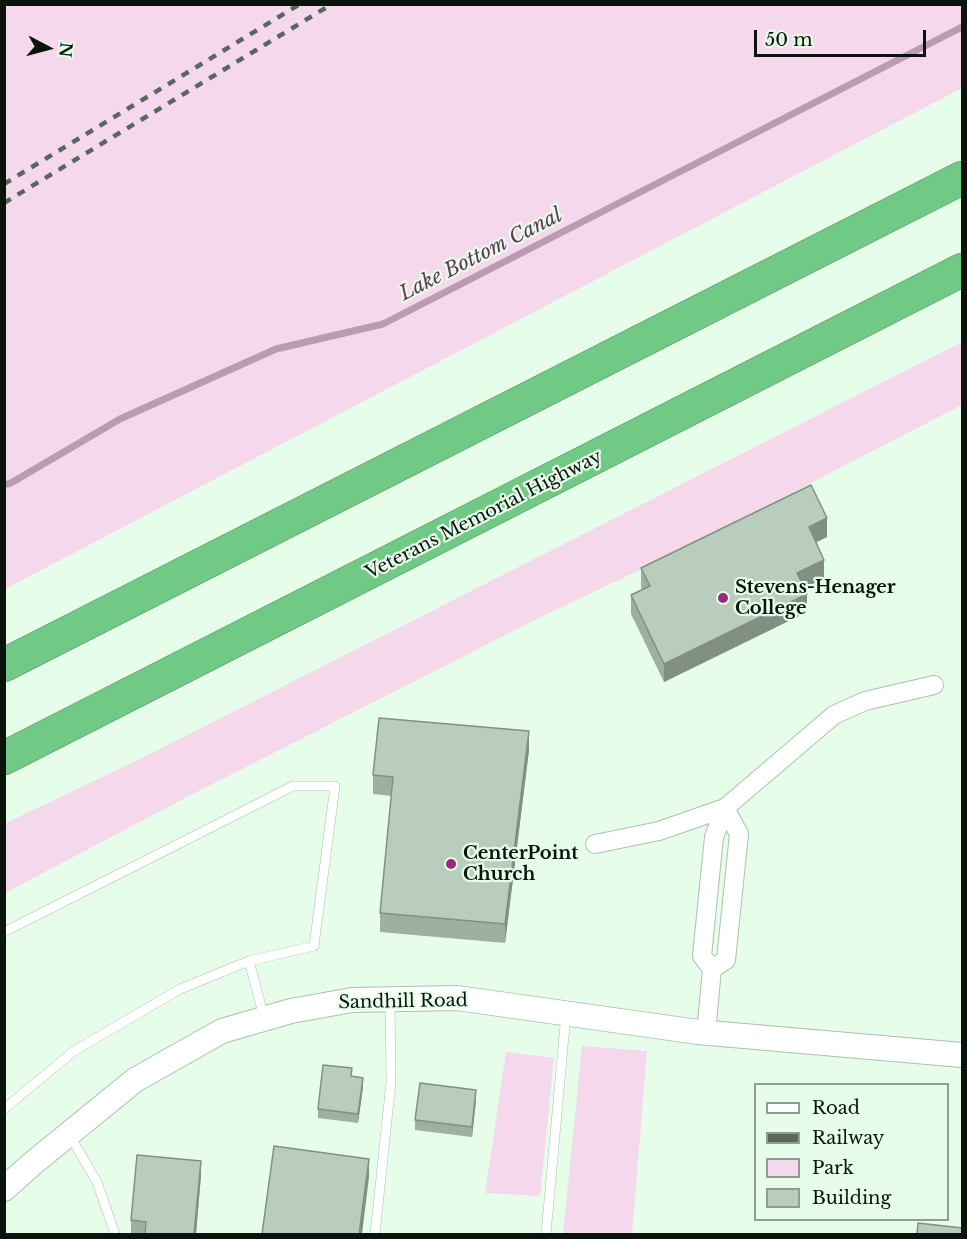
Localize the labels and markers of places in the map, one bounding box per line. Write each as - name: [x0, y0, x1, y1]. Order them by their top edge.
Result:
- place label: Stevens-Henager College: [735, 577, 896, 620]
- marker: Stevens-Henager College: [716, 591, 730, 605]
- place label: CenterPoint Church: [463, 843, 578, 886]
- marker: CenterPoint Church: [444, 857, 458, 871]

